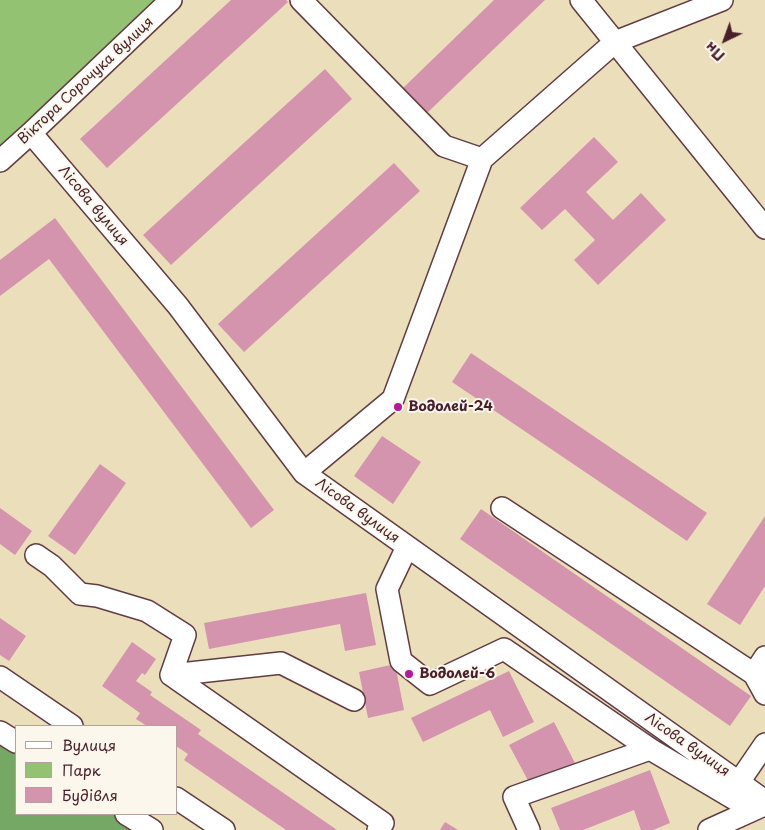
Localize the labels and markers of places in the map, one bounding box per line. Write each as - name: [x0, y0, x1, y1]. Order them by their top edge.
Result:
- place label: Водолей-24: [408, 399, 493, 415]
- marker: Водолей-24: [392, 401, 404, 413]
- place label: Водолей-6: [419, 666, 495, 682]
- marker: Водолей-6: [403, 668, 415, 680]

